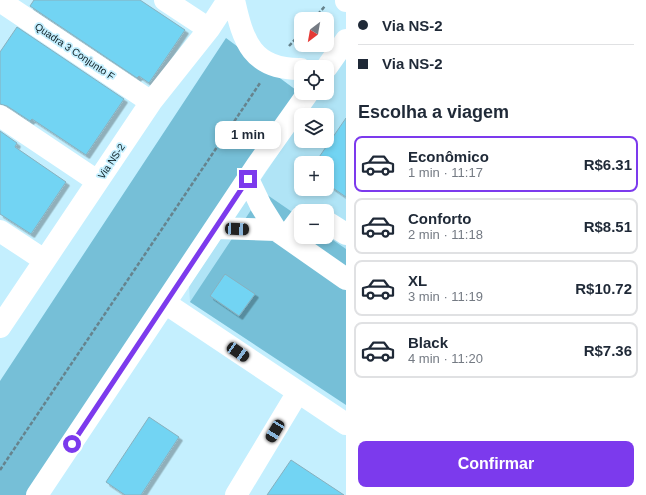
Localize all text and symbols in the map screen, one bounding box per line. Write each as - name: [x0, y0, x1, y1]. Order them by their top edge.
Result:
- north arrow: [294, 12, 334, 52]
- map controls: [294, 12, 334, 244]
- text: Via NS-2: [382, 17, 443, 34]
- street label: Quadra 3 Conjunto F: [33, 21, 117, 82]
- text: Via NS-2: [382, 55, 443, 72]
- button: locate: [294, 60, 334, 100]
- text: Escolha a viagem: [358, 102, 509, 122]
- button: layers: [294, 108, 334, 148]
- callout: 1 min: [215, 121, 281, 149]
- text: 1 min: [231, 127, 265, 142]
- street label: Via NS-2: [96, 141, 127, 181]
- icon: car: [360, 146, 396, 182]
- text: Econômico: [408, 148, 489, 165]
- button: +: [294, 156, 334, 196]
- text: R$6.31: [584, 156, 632, 173]
- text: 1 min · 11:17: [408, 165, 483, 180]
- route end: [239, 170, 257, 188]
- button: −: [294, 204, 334, 244]
- icon: car: [360, 208, 396, 244]
- text: Conforto: [408, 210, 471, 227]
- text: R$8.51: [584, 218, 632, 235]
- car: [225, 222, 249, 236]
- text: 2 min · 11:18: [408, 227, 483, 242]
- icon: car: [360, 270, 396, 306]
- text: XL: [408, 272, 427, 289]
- text: R$10.72: [575, 280, 632, 297]
- text: 3 min · 11:19: [408, 289, 483, 304]
- icon: car: [360, 332, 396, 368]
- text: Black: [408, 334, 448, 351]
- car: [225, 340, 251, 364]
- text: R$7.36: [584, 342, 632, 359]
- text: 4 min · 11:20: [408, 351, 483, 366]
- car: [264, 418, 286, 444]
- route start: [63, 435, 81, 453]
- button: Confirmar: [358, 441, 634, 487]

